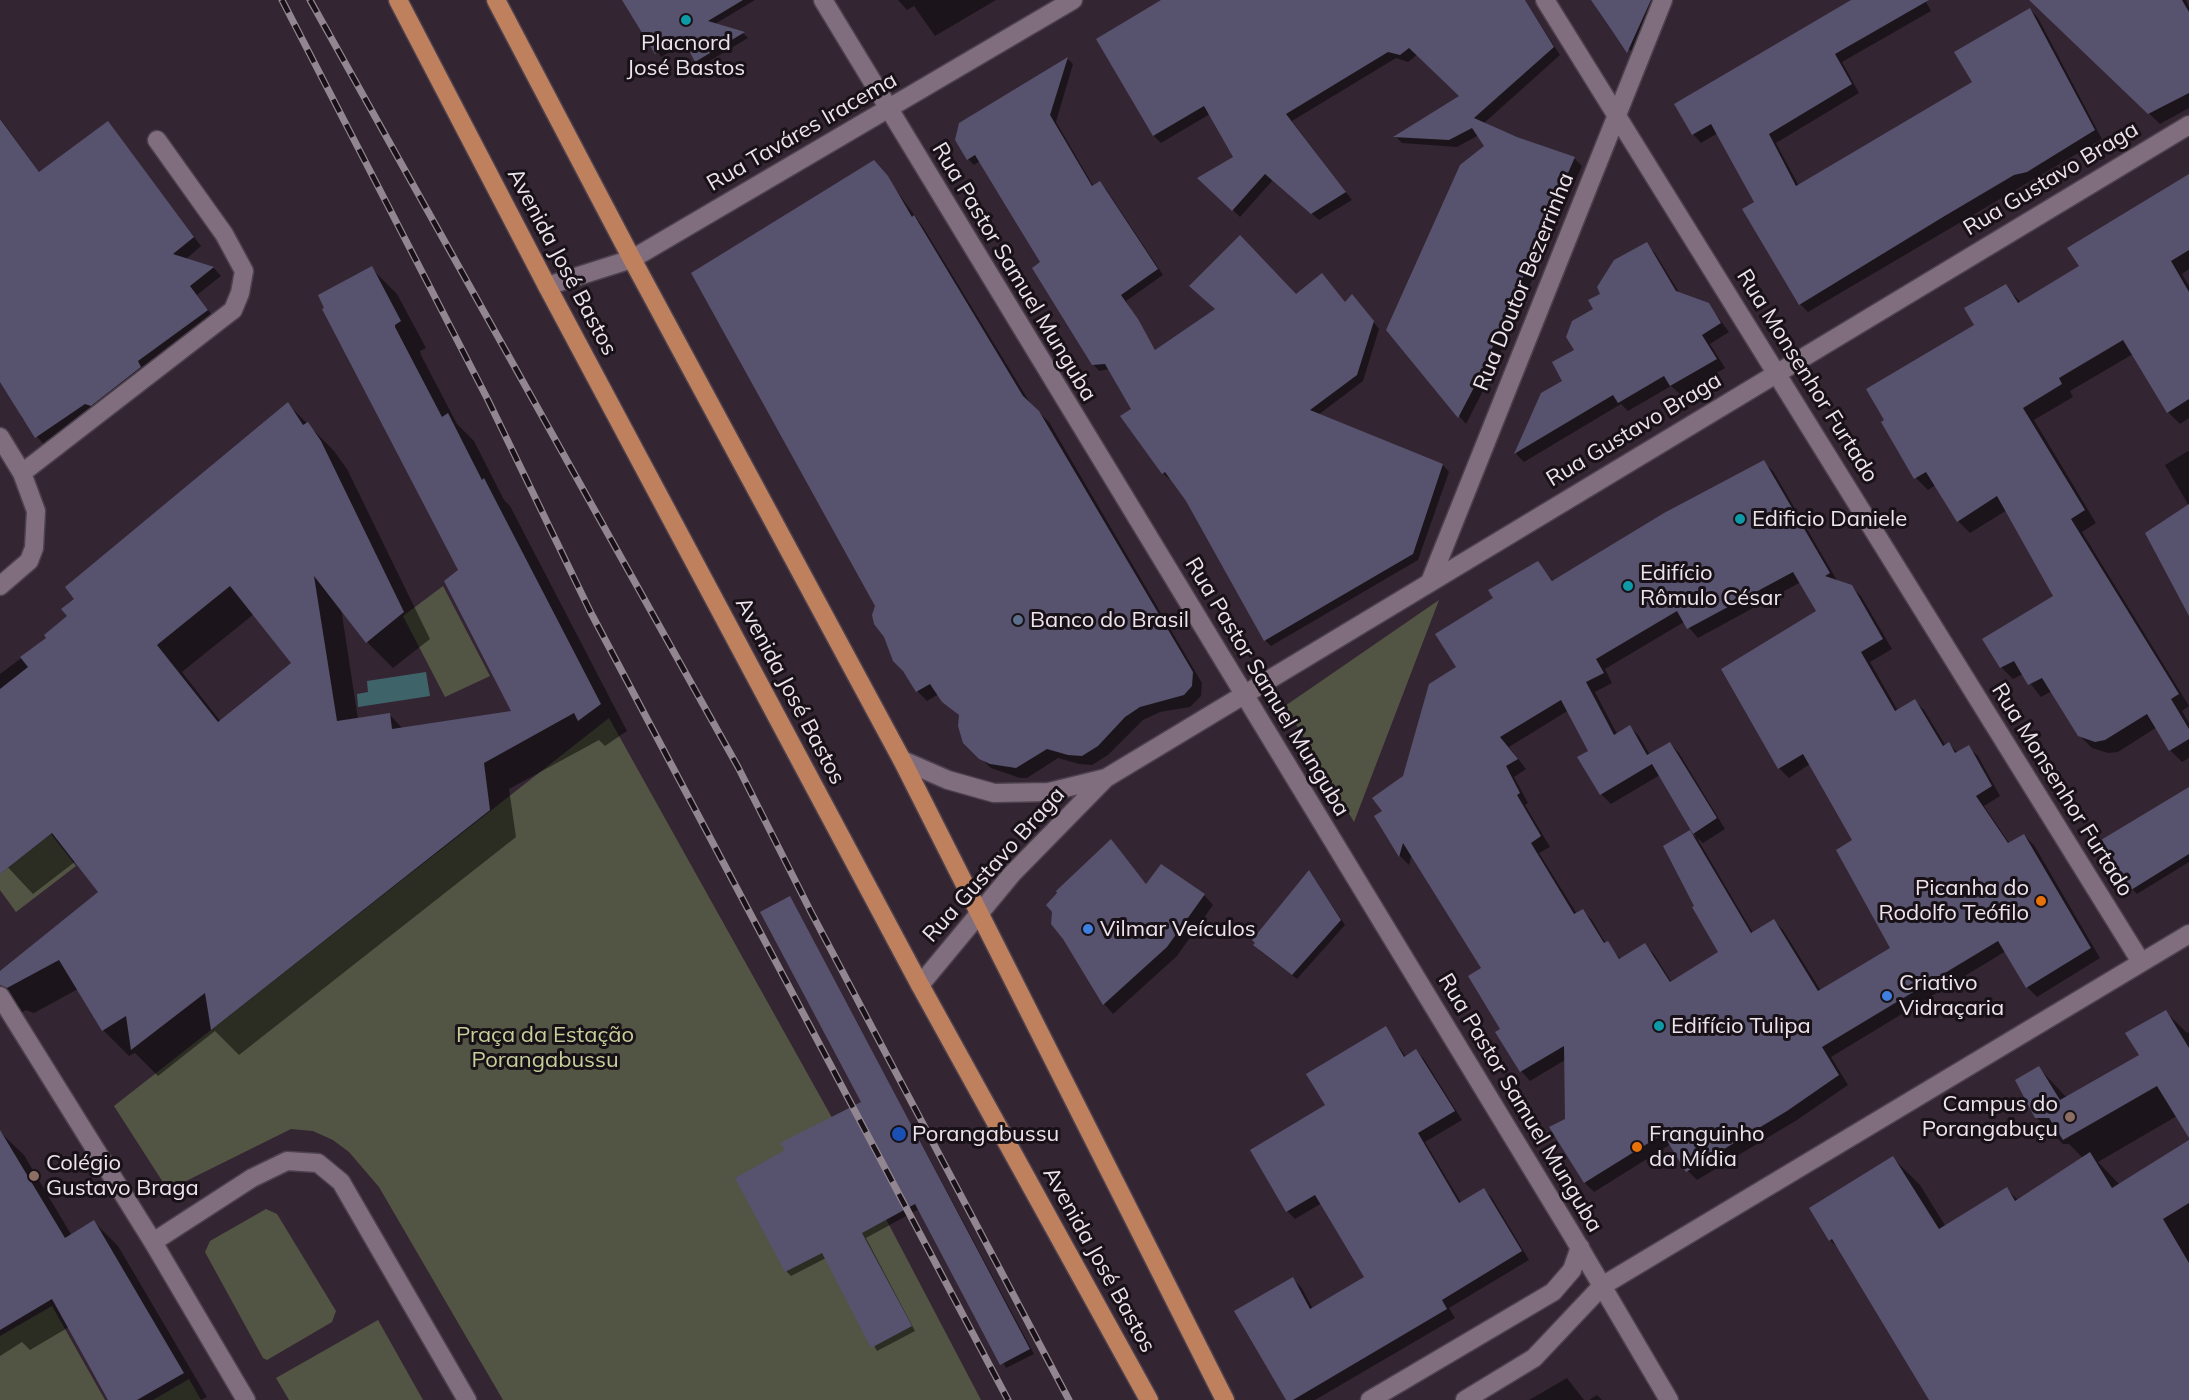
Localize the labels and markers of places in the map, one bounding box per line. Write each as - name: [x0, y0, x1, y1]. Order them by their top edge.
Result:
- marker: Placnord José Bastos: [679, 13, 693, 27]
- place label: Placnord José Bastos: [627, 30, 745, 82]
- place label: Edificio Daniele: [1752, 506, 1907, 532]
- marker: Edificio Daniele: [1733, 512, 1747, 526]
- place label: Edifício Rômulo César: [1640, 560, 1781, 612]
- marker: Edifício Rômulo César: [1621, 579, 1635, 593]
- place label: Banco do Brasil: [1030, 607, 1189, 633]
- marker: Banco do Brasil: [1011, 613, 1025, 627]
- place label: Picanha do Rodolfo Teófilo: [1879, 875, 2029, 926]
- marker: Picanha do Rodolfo Teófilo: [2034, 894, 2048, 908]
- place label: Vilmar Veículos: [1100, 916, 1256, 942]
- marker: Vilmar Veículos: [1081, 922, 1095, 936]
- place label: Criativo Vidraçaria: [1899, 970, 2004, 1022]
- marker: Criativo Vidraçaria: [1880, 989, 1894, 1003]
- place label: Edifício Tulipa: [1671, 1013, 1811, 1039]
- marker: Edifício Tulipa: [1652, 1019, 1666, 1033]
- place label: Campus do Porangabuçu: [1922, 1091, 2058, 1142]
- marker: Campus do Porangabuçu: [2063, 1110, 2077, 1124]
- place label: Porangabussu: [912, 1121, 1059, 1147]
- place label: Franguinho da Mídia: [1649, 1121, 1765, 1172]
- marker: Porangabussu: [890, 1125, 908, 1143]
- marker: Franguinho da Mídia: [1630, 1140, 1644, 1154]
- place label: Colégio Gustavo Braga: [46, 1150, 199, 1202]
- marker: Colégio Gustavo Braga: [27, 1169, 41, 1183]

